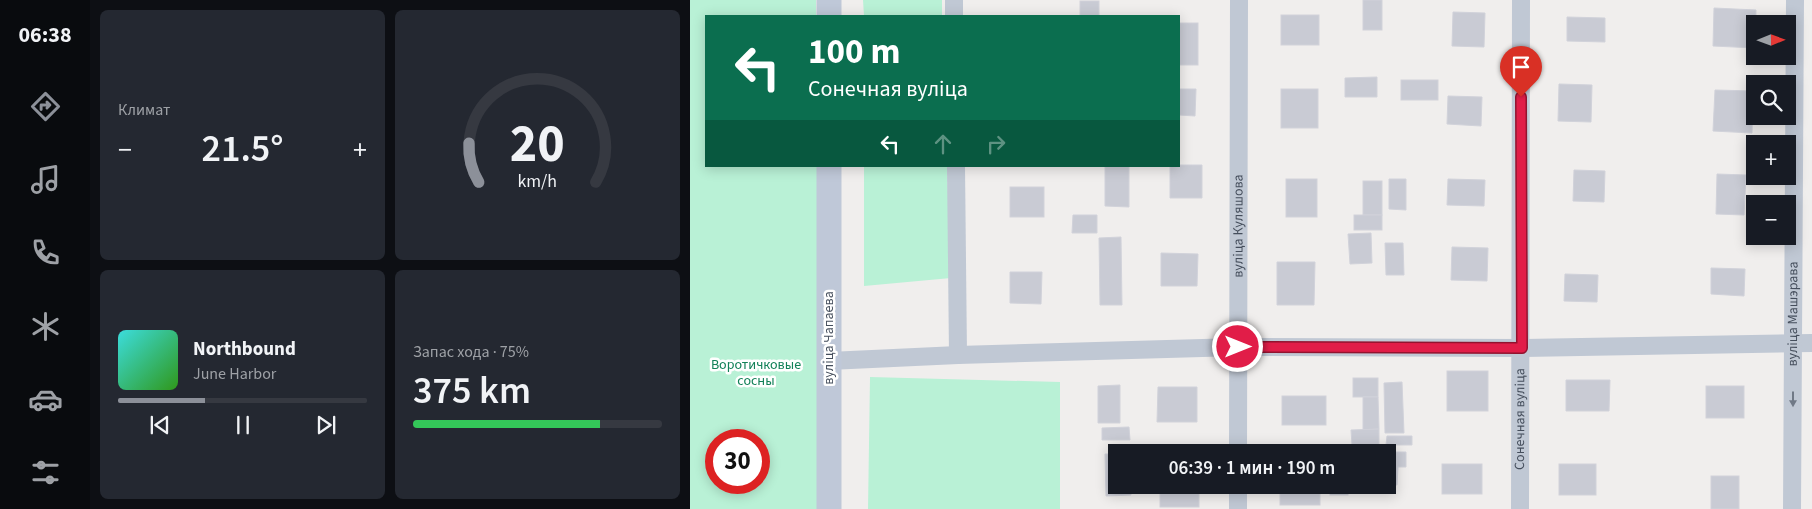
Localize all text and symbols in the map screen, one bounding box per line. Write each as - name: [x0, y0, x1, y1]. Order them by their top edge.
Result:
- north arrow: [1746, 15, 1796, 65]
- map controls: [1746, 15, 1796, 245]
- text: 06:38: [18, 19, 72, 51]
- text: 100 m: [808, 27, 900, 77]
- icon: left: [725, 35, 790, 100]
- pin: [1500, 46, 1542, 97]
- icon: arrive: [1507, 53, 1535, 81]
- text: Сонечная вуліца: [808, 73, 968, 105]
- button: search: [1746, 75, 1796, 125]
- icon: directions: [28, 89, 63, 124]
- text: Климат: [118, 99, 170, 121]
- text: 20: [510, 108, 565, 182]
- text: 21.5°: [201, 122, 284, 176]
- text: −: [118, 130, 132, 170]
- text: +: [353, 130, 367, 170]
- icon: left: [876, 130, 904, 158]
- icon: ahead: [929, 130, 957, 158]
- icon: right: [982, 130, 1010, 158]
- button: +: [1746, 135, 1796, 185]
- icon: music: [28, 162, 63, 197]
- text: km/h: [518, 169, 557, 194]
- street label: вуліца Куляшова: [1228, 174, 1249, 278]
- button: −: [1746, 195, 1796, 245]
- icon: phone: [28, 235, 63, 270]
- street label: вуліца Машэрава: [1783, 261, 1803, 367]
- street label: вуліца Чапаева: [819, 291, 839, 385]
- icon: climate: [28, 309, 63, 344]
- position arrow: [1211, 320, 1263, 372]
- text: Northbound: [193, 336, 296, 363]
- text: Запас хода · 75%: [413, 341, 529, 363]
- park label: Воротичковые сосны: [711, 355, 801, 391]
- text: June Harbor: [193, 363, 276, 385]
- text: 375 km: [413, 364, 531, 418]
- street label: Сонечная вуліца: [1510, 368, 1530, 470]
- icon: car: [28, 382, 63, 417]
- one-way arrow: [1789, 391, 1797, 407]
- icon: previous: [146, 411, 174, 439]
- icon: pause: [229, 411, 257, 439]
- icon: next: [312, 411, 340, 439]
- speed limit sign: 30: [705, 429, 770, 494]
- icon: filters: [28, 455, 63, 490]
- text: 06:39 · 1 мин · 190 m: [1169, 455, 1335, 482]

